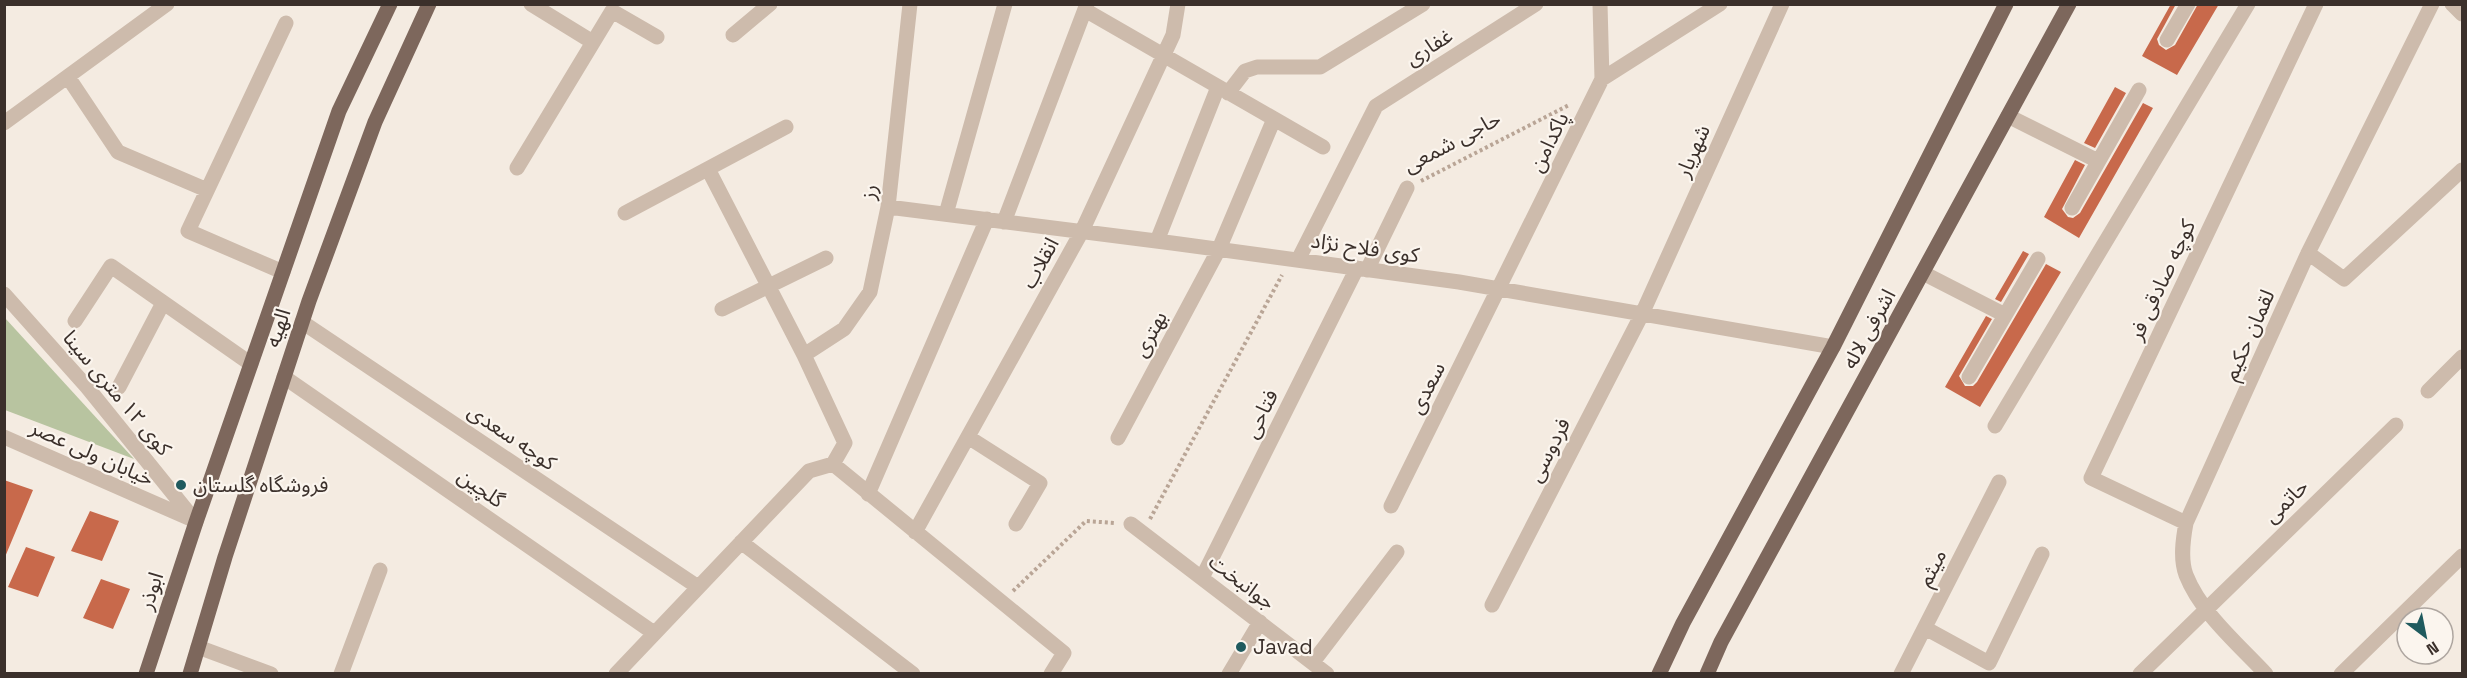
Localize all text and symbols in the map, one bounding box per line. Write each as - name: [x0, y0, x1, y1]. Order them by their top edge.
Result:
- street label: غفاری: [1400, 22, 1457, 71]
- street label: حاجی شمعی: [1398, 105, 1505, 179]
- street label: پاکدامن: [1522, 107, 1575, 176]
- street label: شهریار: [1669, 120, 1716, 182]
- street label: رز: [854, 182, 883, 202]
- street label: کوچه صادقی فر: [2122, 215, 2201, 345]
- street label: کوی فلاح نژاد: [1309, 227, 1421, 270]
- street label: انقلاب: [1015, 232, 1065, 293]
- street label: اشرفی لاله: [1836, 284, 1902, 373]
- street label: لقمان حکیم: [2217, 285, 2282, 385]
- street label: الهیه: [259, 305, 296, 351]
- street label: بهتری: [1126, 306, 1173, 361]
- street label: کوی ۱۲ متری سینا: [57, 324, 178, 461]
- street label: سعدی: [1402, 357, 1451, 418]
- street label: فتاحی: [1237, 385, 1284, 443]
- street label: کوچه سعدی: [463, 397, 562, 476]
- street label: خیابان ولی عصر: [25, 413, 158, 492]
- street label: فردوسی: [1521, 413, 1576, 486]
- street label: گلچین: [452, 462, 510, 514]
- place label: فروشگاه گلستان: [193, 471, 328, 498]
- street label: حاتمی: [2257, 473, 2314, 529]
- marker: فروشگاه گلستان: [174, 478, 188, 492]
- street label: میثم: [1911, 544, 1954, 592]
- street label: جوانبخت: [1204, 548, 1281, 615]
- street label: ابوذر: [131, 568, 169, 614]
- north arrow: [2395, 606, 2455, 666]
- place label: Javad: [1253, 633, 1313, 660]
- text: N: [2423, 637, 2443, 660]
- marker: Javad: [1234, 640, 1248, 654]

